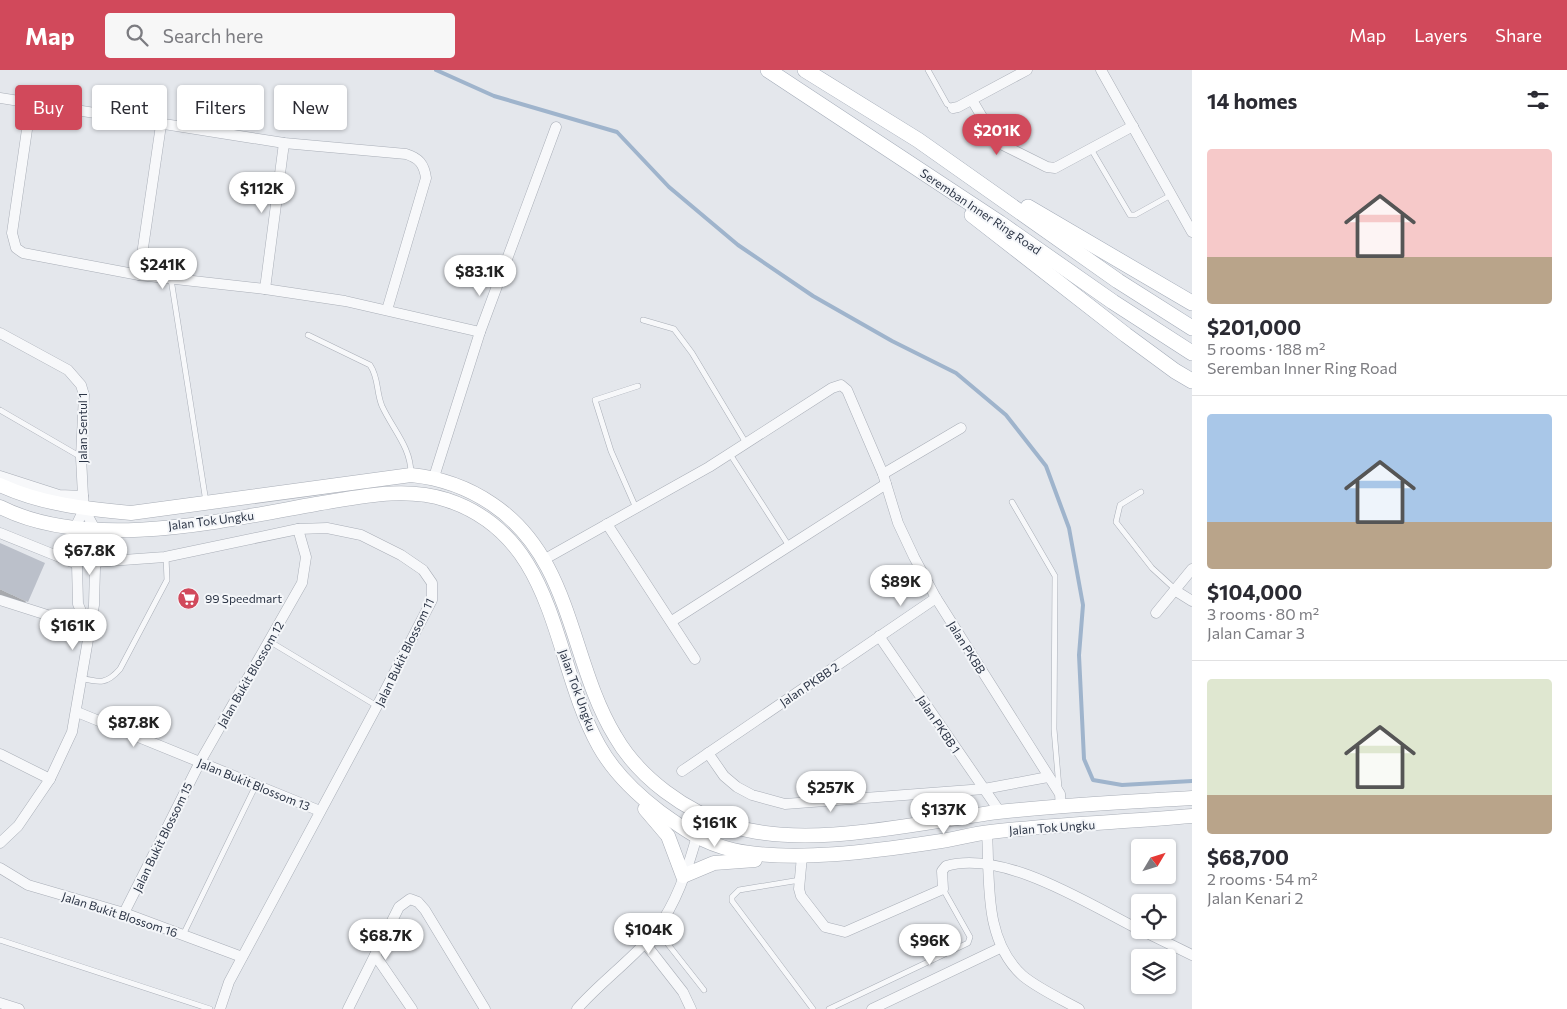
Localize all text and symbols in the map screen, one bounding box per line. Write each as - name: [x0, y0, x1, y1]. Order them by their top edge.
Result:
- search box: [105, 13, 455, 58]
- text: Map: [25, 21, 75, 50]
- icon: search: [123, 21, 151, 49]
- text: Search here: [163, 24, 263, 47]
- text: Map: [1349, 24, 1386, 46]
- text: Layers: [1414, 24, 1467, 46]
- text: Share: [1495, 24, 1542, 46]
- chip: Buy: [15, 85, 82, 130]
- chip: Rent: [92, 85, 167, 130]
- chip: Filters: [177, 85, 264, 130]
- chip: New: [274, 85, 347, 130]
- icon: filters: [1524, 86, 1552, 114]
- text: 14 homes: [1207, 88, 1297, 113]
- pin: $201K: [962, 114, 1032, 156]
- text: $201K: [973, 120, 1021, 139]
- street label: Seremban Inner Ring Road: [918, 165, 1044, 257]
- pin: $112K: [227, 172, 297, 214]
- text: $112K: [240, 178, 284, 197]
- icon: home: [1335, 181, 1425, 271]
- pin: $241K: [128, 248, 198, 290]
- text: $241K: [140, 254, 186, 273]
- pin: $83.1K: [439, 254, 521, 297]
- text: $83.1K: [455, 261, 505, 280]
- text: $201,000: [1207, 314, 1301, 339]
- text: 5 rooms · 188 m²: [1207, 339, 1325, 358]
- text: Seremban Inner Ring Road: [1207, 358, 1397, 377]
- street label: Jalan Sentul 1: [75, 393, 90, 463]
- icon: home: [1335, 447, 1425, 537]
- street label: Jalan Tok Ungku: [167, 508, 255, 533]
- pin: $67.8K: [49, 534, 131, 576]
- text: $67.8K: [64, 540, 116, 559]
- pin: $89K: [871, 564, 931, 607]
- text: $89K: [881, 571, 921, 590]
- text: $104,000: [1207, 579, 1302, 604]
- supermarket icon: 99 Speedmart: [177, 586, 201, 610]
- place label: 99 Speedmart: [205, 591, 282, 605]
- street label: Jalan Bukit Blossom 11: [372, 596, 437, 709]
- text: 3 rooms · 80 m²: [1207, 604, 1319, 623]
- pin: $161K: [38, 608, 108, 651]
- text: $161K: [51, 615, 95, 634]
- street label: Jalan Bukit Blossom 12: [214, 618, 287, 730]
- street label: Jalan PKBB: [944, 618, 989, 677]
- text: Jalan Camar 3: [1207, 623, 1305, 642]
- street label: Jalan Tok Ungku: [556, 647, 599, 733]
- street label: Jalan PKBB 2: [777, 659, 842, 710]
- street label: Jalan PKBB 1: [914, 692, 963, 756]
- pin: $87.8K: [93, 706, 175, 748]
- text: $87.8K: [108, 712, 160, 731]
- icon: home: [1335, 712, 1425, 802]
- street label: Jalan Bukit Blossom 13: [195, 755, 312, 814]
- pin: $257K: [796, 770, 866, 813]
- text: $257K: [807, 777, 855, 796]
- street label: Jalan Bukit Blossom 15: [129, 780, 196, 895]
- pin: $137K: [909, 792, 979, 835]
- text: $137K: [921, 799, 967, 818]
- pin: $161K: [680, 806, 750, 848]
- text: $161K: [693, 812, 737, 831]
- street label: Jalan Tok Ungku: [1008, 817, 1096, 838]
- north arrow: [1131, 839, 1176, 884]
- map controls: [1131, 839, 1176, 994]
- text: $68,700: [1207, 844, 1289, 869]
- text: 2 rooms · 54 m²: [1207, 869, 1318, 888]
- text: Jalan Kenari 2: [1207, 888, 1303, 907]
- street label: Jalan Bukit Blossom 16: [60, 889, 180, 940]
- button: locate: [1131, 894, 1176, 939]
- pin: $104K: [614, 912, 684, 955]
- pin: $68.7K: [345, 918, 427, 961]
- text: $104K: [625, 919, 673, 938]
- pin: $96K: [900, 924, 960, 966]
- text: $68.7K: [360, 925, 412, 944]
- text: $96K: [910, 930, 950, 949]
- button: layers: [1131, 949, 1176, 994]

